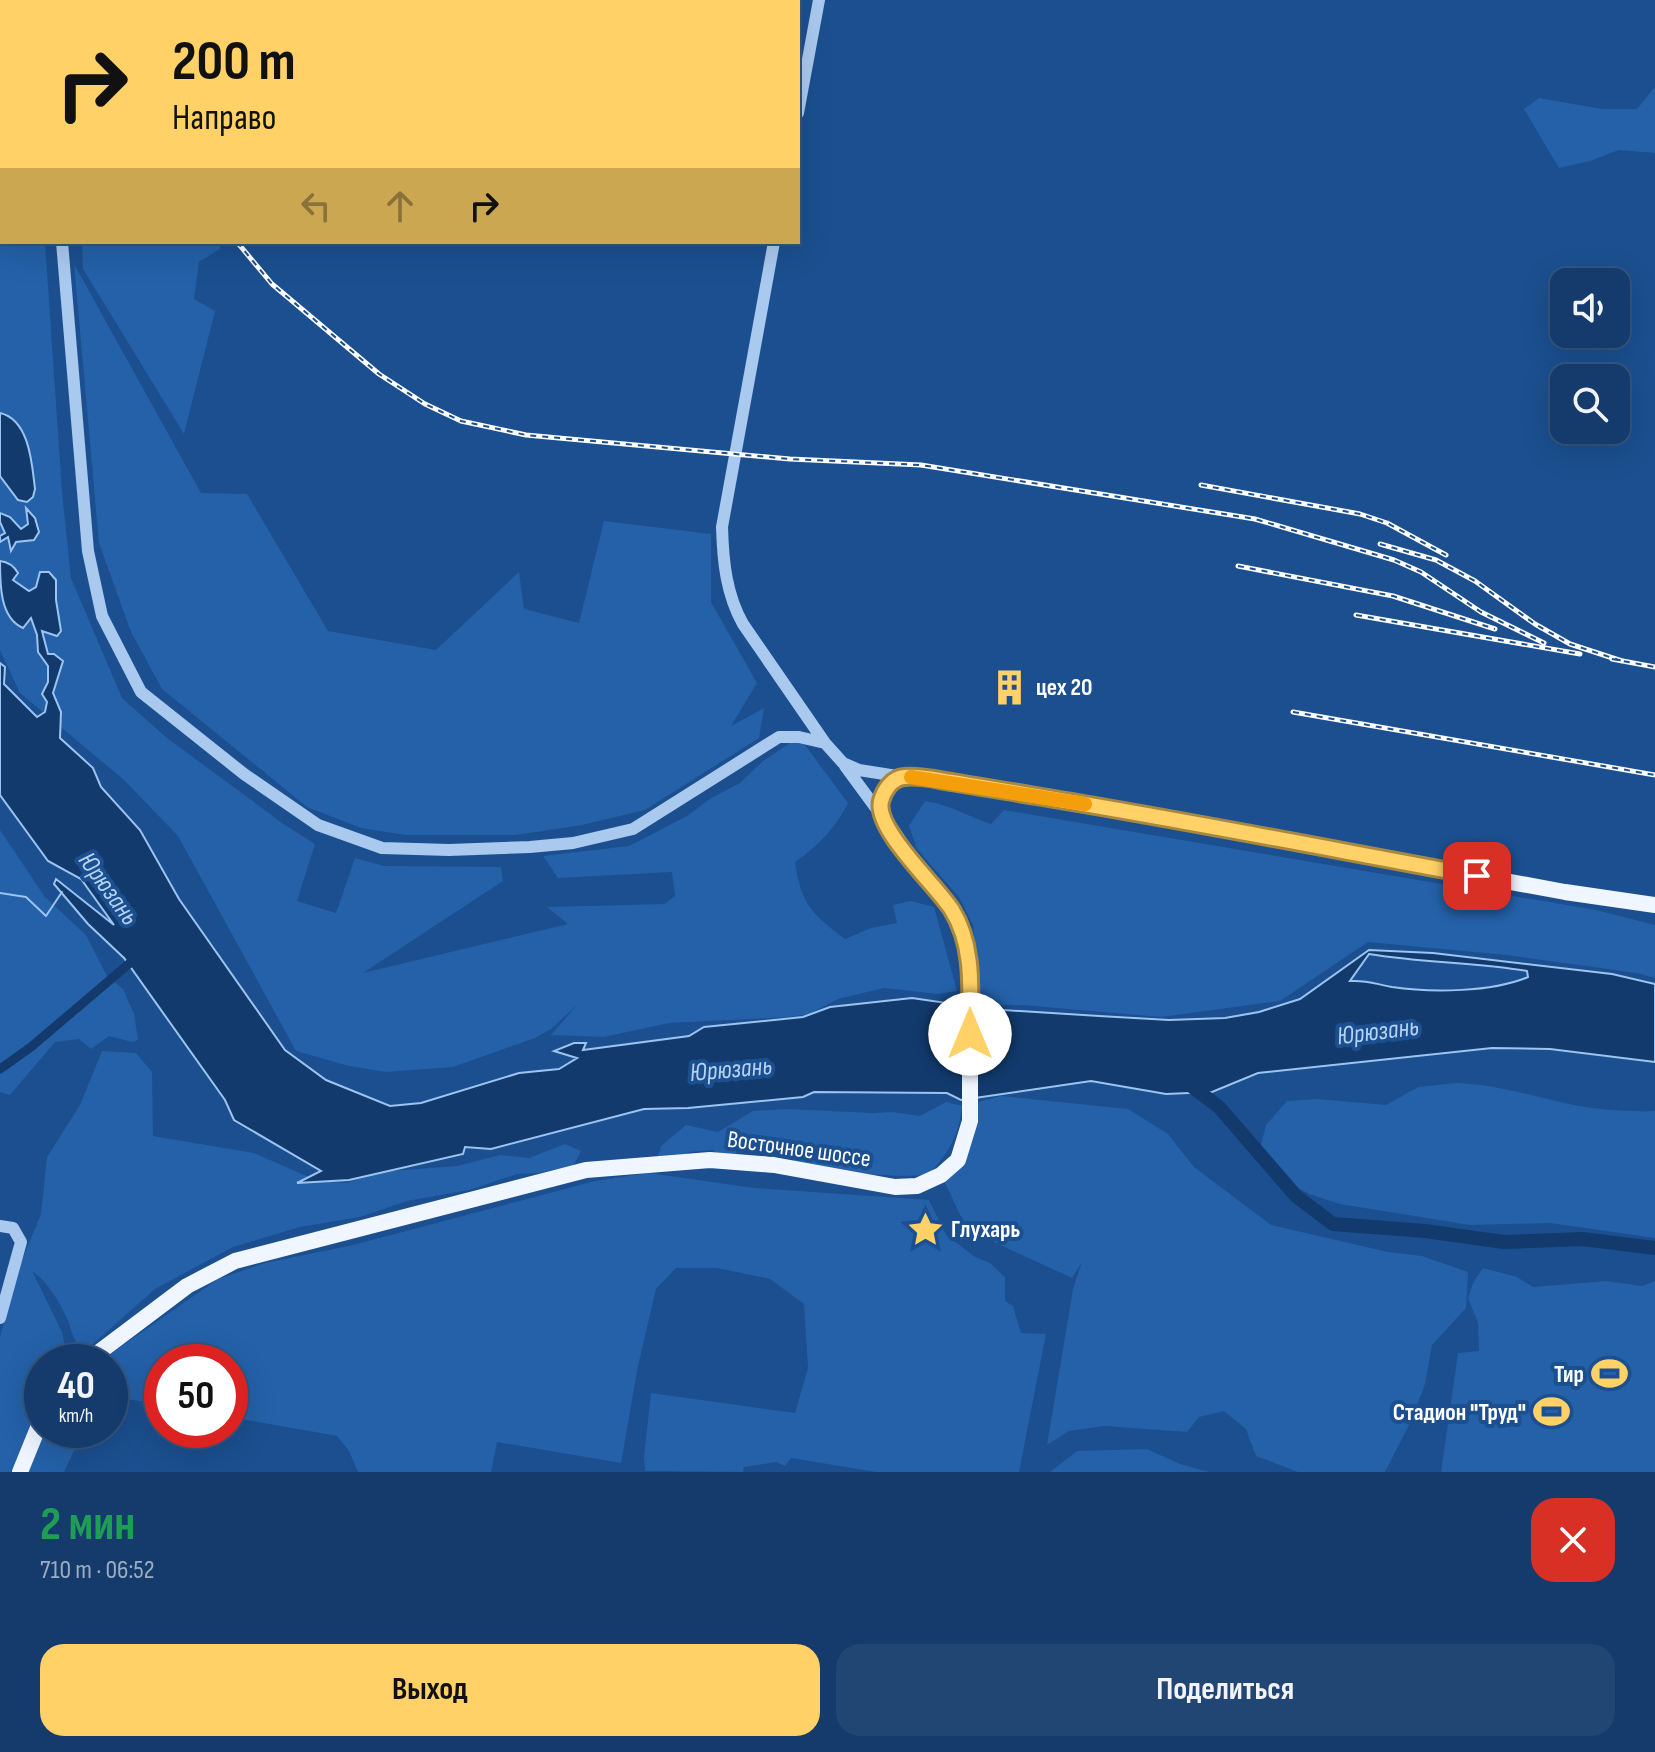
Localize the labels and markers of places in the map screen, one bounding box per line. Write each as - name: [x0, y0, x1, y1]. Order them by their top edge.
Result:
- building icon: цех 20: [991, 668, 1029, 706]
- place label: цех 20: [1036, 673, 1092, 702]
- pin: [1443, 842, 1511, 910]
- place icon: Глухарь: [906, 1210, 944, 1248]
- place label: Глухарь: [951, 1215, 1020, 1244]
- sports icon: Тир: [1591, 1355, 1629, 1393]
- place label: Тир: [1554, 1360, 1584, 1389]
- sports icon: Стадион "Труд": [1533, 1393, 1571, 1431]
- place label: Стадион "Труд": [1393, 1398, 1526, 1427]

